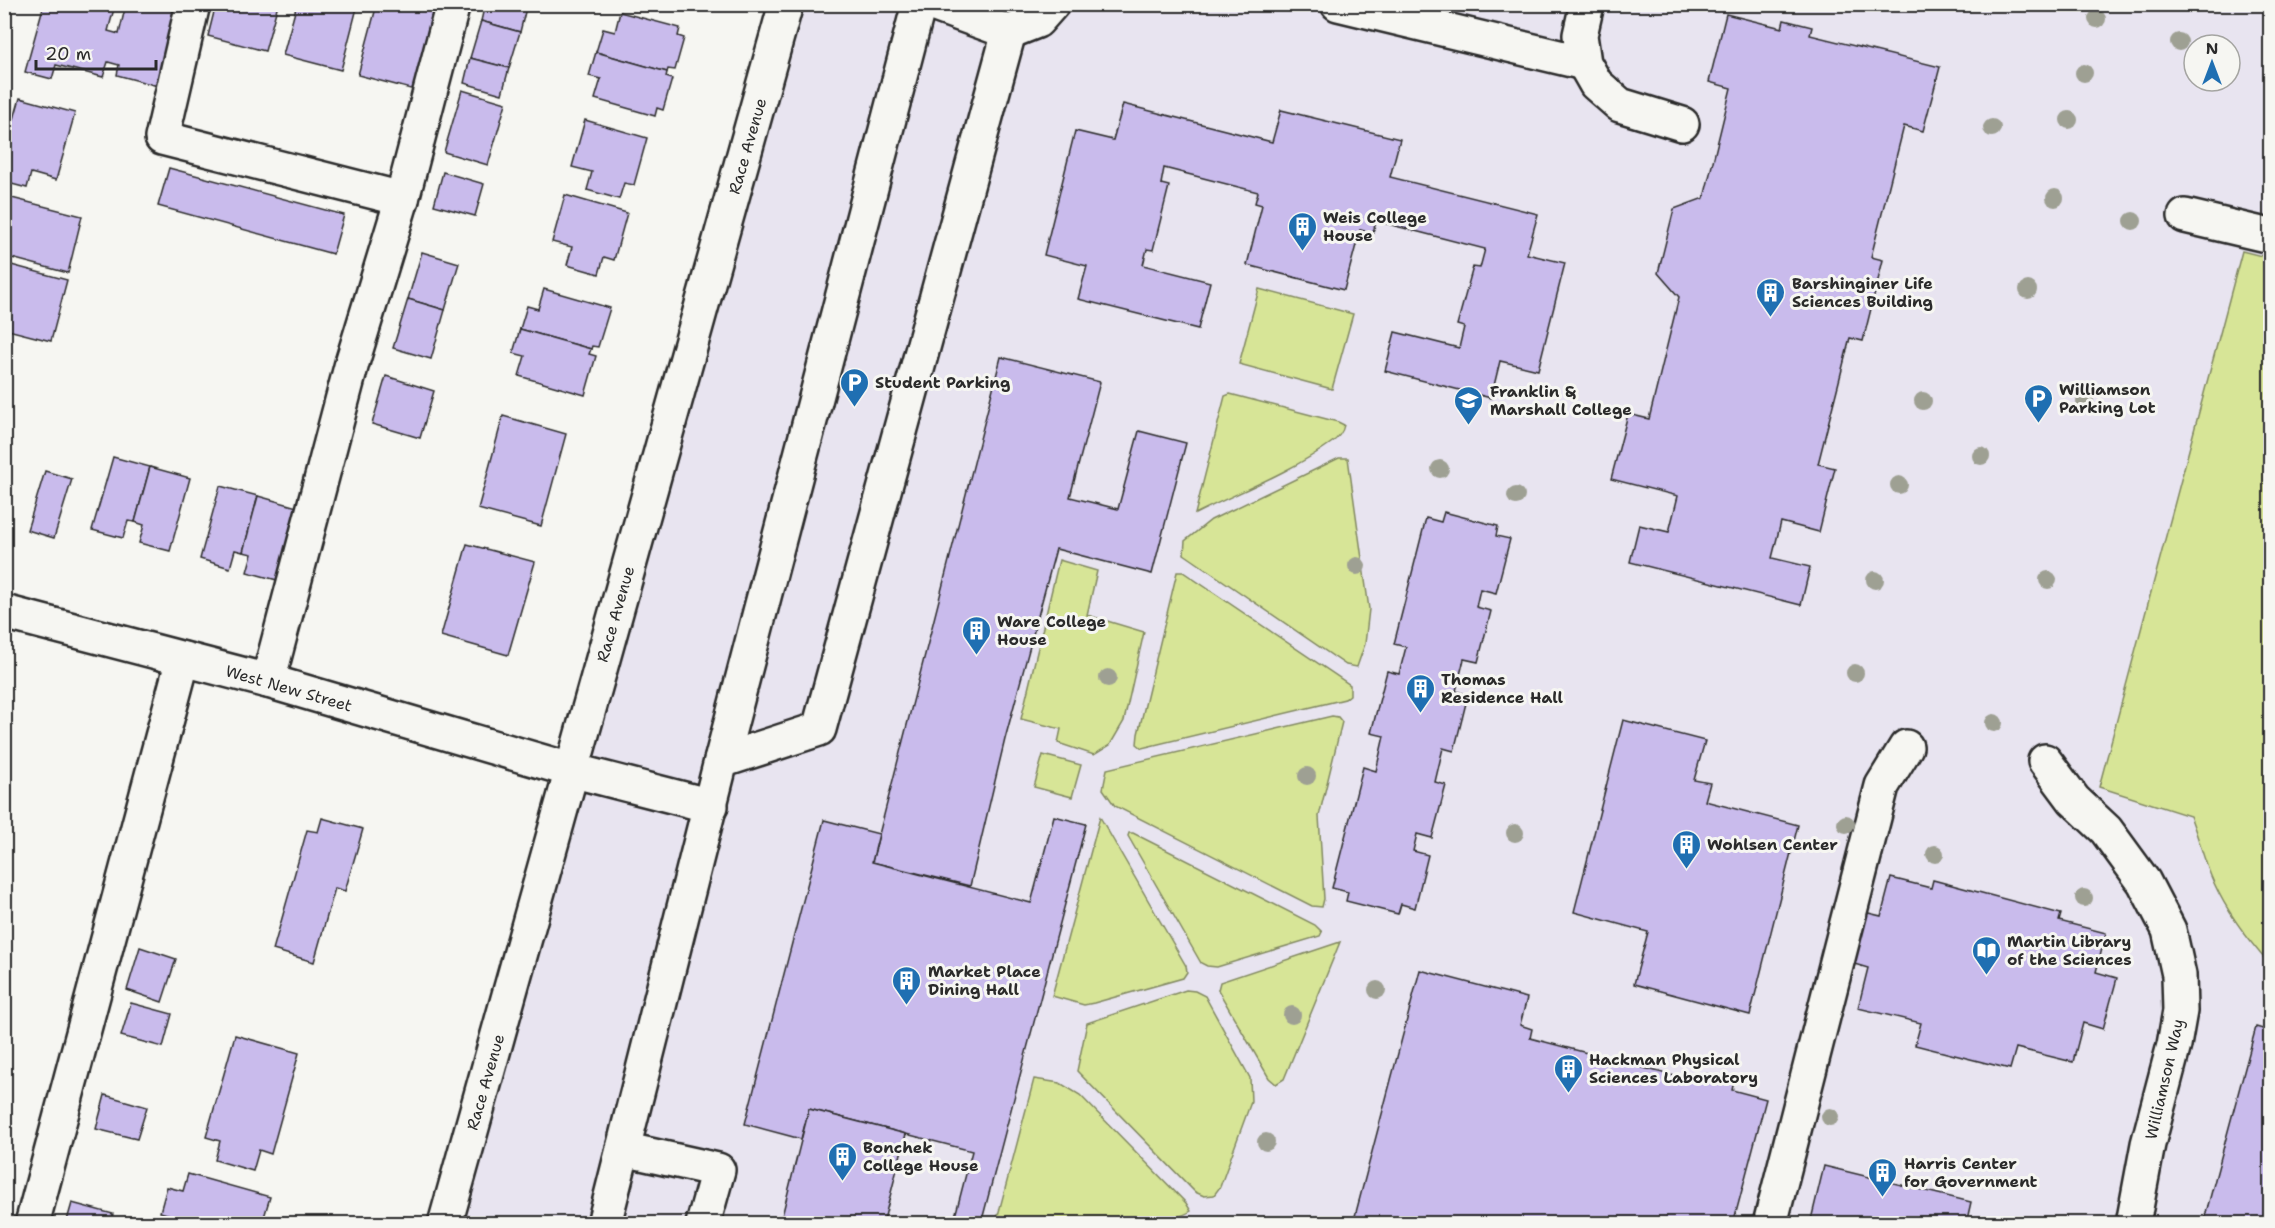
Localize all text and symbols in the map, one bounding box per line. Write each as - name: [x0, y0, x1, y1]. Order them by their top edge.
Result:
- scale bar: [36, 33, 156, 71]
- north arrow: [2182, 33, 2242, 93]
- text: N: [2206, 38, 2218, 59]
- text: 20 m: [45, 42, 91, 66]
- street label: Race Avenue: [724, 96, 771, 197]
- place label: Weis College House: [1323, 207, 1427, 246]
- building icon: Weis College House: [1286, 210, 1318, 252]
- place label: Barshinginer Life Sciences Building: [1792, 273, 1933, 312]
- building icon: Barshinginer Life Sciences Building: [1755, 276, 1787, 318]
- parking icon: Student Parking: [838, 366, 870, 408]
- place label: Student Parking: [875, 372, 1010, 393]
- place label: Williamson Parking Lot: [2059, 379, 2156, 418]
- place label: Franklin & Marshall College: [1490, 381, 1632, 420]
- parking icon: Williamson Parking Lot: [2022, 382, 2054, 424]
- school or university icon: Franklin & Marshall College: [1453, 384, 1485, 426]
- street label: Race Avenue: [592, 564, 639, 665]
- place label: Ware College House: [997, 611, 1107, 650]
- building icon: Ware College House: [960, 614, 992, 656]
- street label: West New Street: [223, 660, 355, 717]
- place label: Thomas Residence Hall: [1441, 669, 1564, 708]
- building icon: Thomas Residence Hall: [1404, 672, 1436, 714]
- building icon: Wohlsen Center: [1670, 828, 1702, 870]
- place label: Wohlsen Center: [1707, 834, 1838, 855]
- place label: Martin Library of the Sciences: [2007, 931, 2132, 970]
- library icon: Martin Library of the Sciences: [1970, 934, 2002, 976]
- place label: Market Place Dining Hall: [928, 961, 1041, 1000]
- building icon: Market Place Dining Hall: [891, 964, 923, 1006]
- street label: Williamson Way: [2140, 1017, 2189, 1142]
- street label: Race Avenue: [462, 1032, 509, 1133]
- place label: Hackman Physical Sciences Laboratory: [1589, 1049, 1758, 1088]
- building icon: Hackman Physical Sciences Laboratory: [1552, 1052, 1584, 1094]
- place label: Bonchek College House: [863, 1137, 979, 1176]
- building icon: Bonchek College House: [826, 1140, 858, 1182]
- place label: Harris Center for Government: [1904, 1153, 2038, 1192]
- building icon: Harris Center for Government: [1867, 1156, 1899, 1198]

